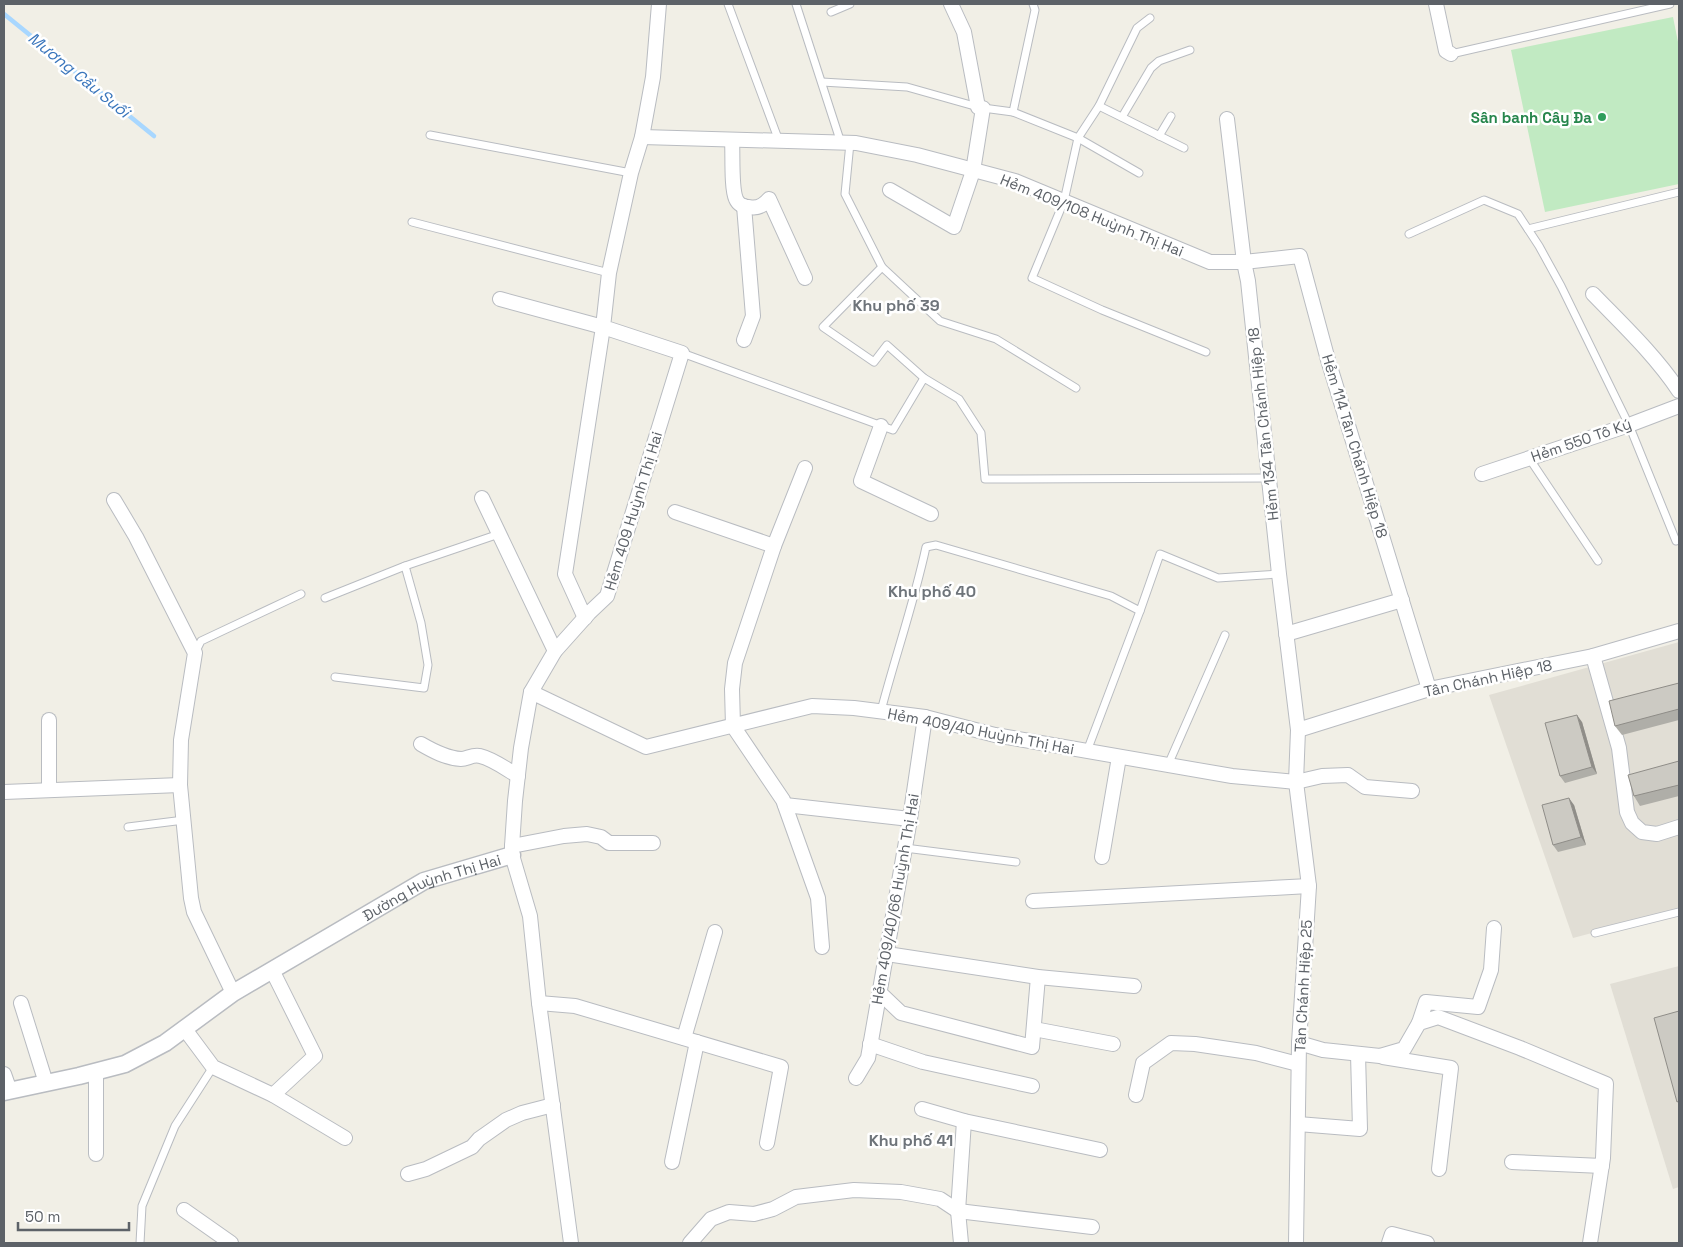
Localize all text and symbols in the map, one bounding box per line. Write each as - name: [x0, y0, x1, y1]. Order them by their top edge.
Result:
- water label: Mương Cầu Suối: [24, 28, 136, 124]
- place label: Sân banh Cây Đa: [1471, 108, 1592, 127]
- marker: Sân banh Cây Đa: [1596, 111, 1608, 123]
- street label: Hẻm 409/108 Huỳnh Thị Hai: [998, 169, 1186, 261]
- district label: Khu phố 39: [852, 295, 940, 316]
- street label: Hẻm 134 Tân Chánh Hiệp 18: [1243, 327, 1283, 521]
- street label: Hẻm 114 Tân Chánh Hiệp 18: [1318, 352, 1392, 540]
- street label: Hẻm 550 Tô Ký: [1528, 414, 1634, 466]
- street label: Hẻm 409 Huỳnh Thị Hai: [600, 429, 666, 593]
- district label: Khu phố 40: [888, 581, 976, 602]
- street label: Tân Chánh Hiệp 18: [1422, 655, 1554, 701]
- street label: Hẻm 409/40 Huỳnh Thị Hai: [886, 704, 1076, 758]
- street label: Hẻm 409/40/66 Huỳnh Thị Hai: [867, 792, 923, 1006]
- street label: Đường Huỳnh Thị Hai: [359, 849, 503, 925]
- street label: Tân Chánh Hiệp 25: [1290, 919, 1316, 1053]
- district label: Khu phố 41: [869, 1130, 953, 1151]
- scale bar: [18, 1200, 129, 1232]
- text: 50 m: [25, 1207, 60, 1226]

